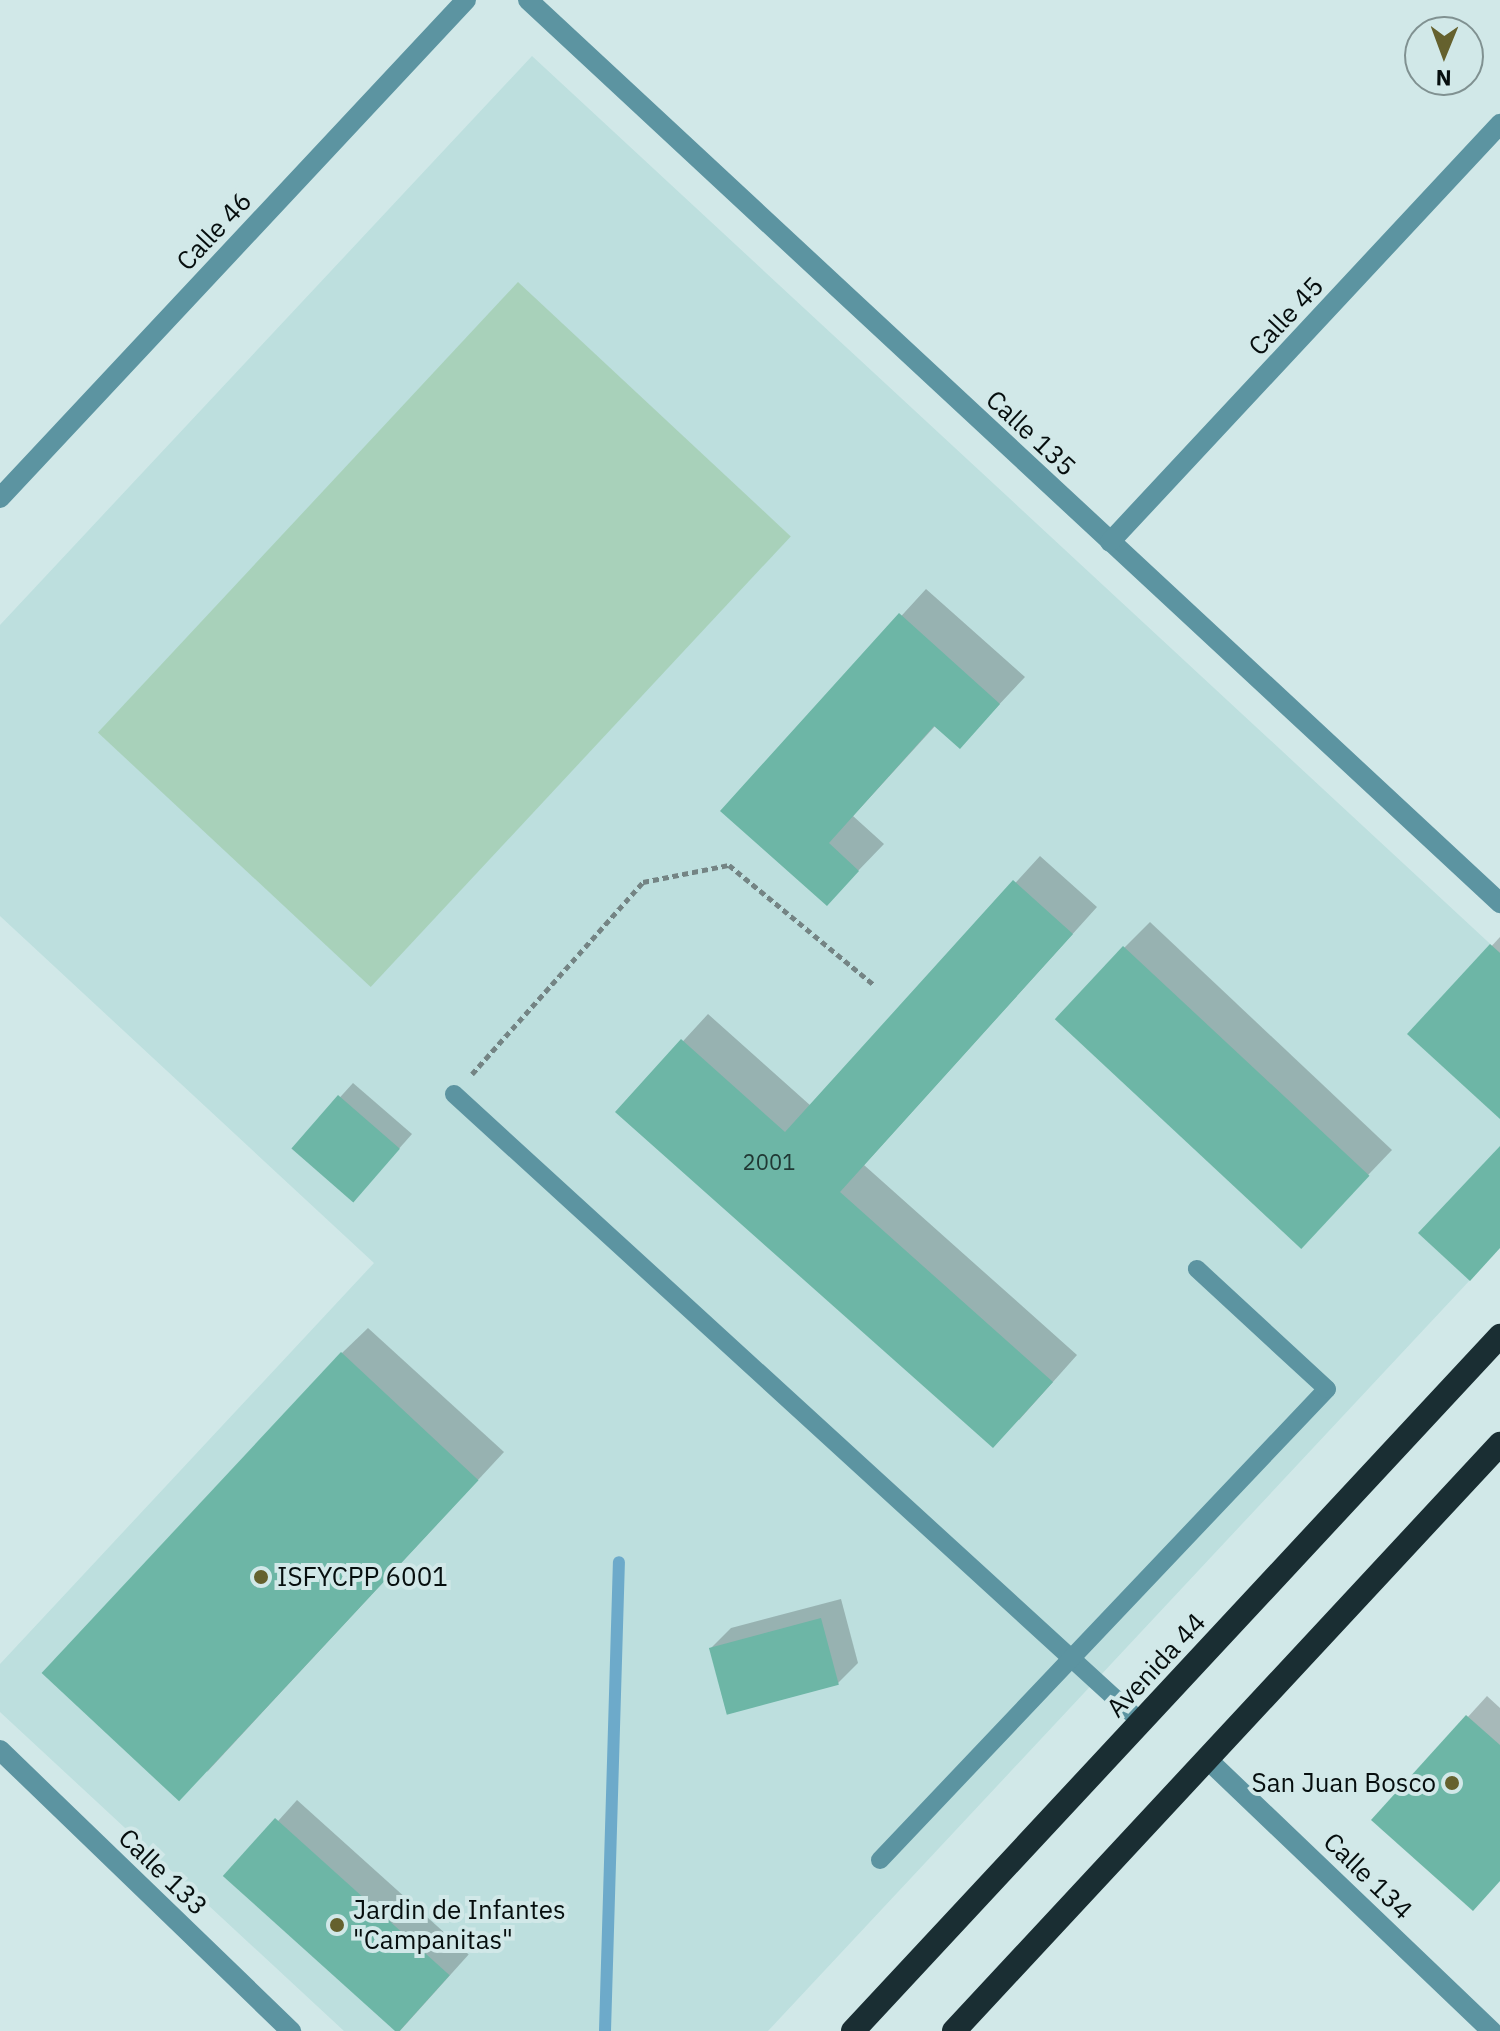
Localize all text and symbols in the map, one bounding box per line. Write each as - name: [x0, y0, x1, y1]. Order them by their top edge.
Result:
- north arrow: [1404, 16, 1484, 96]
- text: N: [1435, 64, 1452, 93]
- street label: Calle 46: [170, 185, 258, 277]
- street label: Calle 45: [1242, 270, 1330, 362]
- street label: Calle 135: [980, 384, 1082, 482]
- house number: 2001: [743, 1149, 795, 1175]
- place label: ISFYCPP 6001: [277, 1561, 448, 1593]
- marker: ISFYCPP 6001: [252, 1568, 270, 1586]
- street label: Avenida 44: [1100, 1607, 1212, 1723]
- place label: San Juan Bosco: [1252, 1767, 1436, 1799]
- marker: San Juan Bosco: [1443, 1774, 1461, 1792]
- street label: Calle 133: [112, 1822, 214, 1922]
- street label: Calle 134: [1317, 1826, 1419, 1926]
- place label: Jardin de Infantes "Campanitas": [353, 1894, 566, 1956]
- marker: Jardin de Infantes "Campanitas": [328, 1916, 346, 1934]

